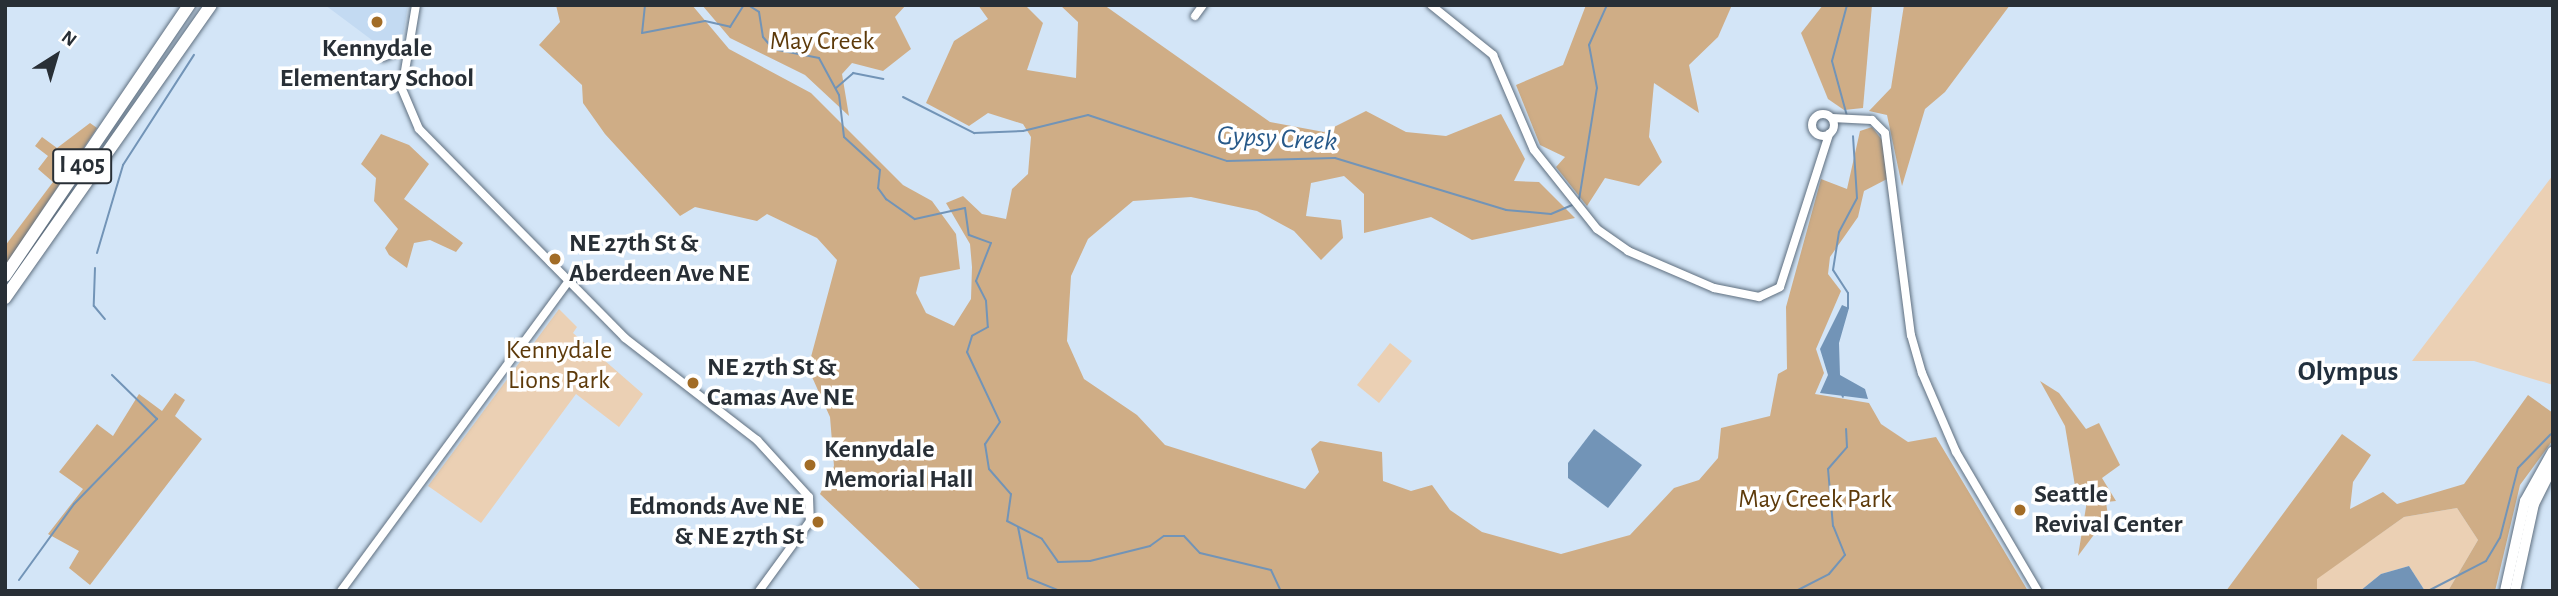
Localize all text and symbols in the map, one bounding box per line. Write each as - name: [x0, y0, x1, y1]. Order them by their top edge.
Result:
- marker: Kennydale Elementary School: [369, 14, 385, 30]
- north arrow: [21, 21, 91, 91]
- park label: May Creek: [770, 26, 874, 58]
- text: N: [58, 27, 80, 50]
- place label: Kennydale Elementary School: [280, 33, 474, 94]
- water label: Gypsy Creek: [1216, 119, 1338, 159]
- road number: I 405: [50, 146, 114, 186]
- place label: NE 27th St & Aberdeen Ave NE: [569, 228, 749, 290]
- marker: NE 27th St & Aberdeen Ave NE: [547, 251, 563, 267]
- park label: Kennydale Lions Park: [506, 335, 612, 396]
- place label: NE 27th St & Camas Ave NE: [707, 352, 854, 414]
- district label: Olympus: [2298, 355, 2398, 389]
- marker: NE 27th St & Camas Ave NE: [685, 375, 701, 391]
- place label: Kennydale Memorial Hall: [824, 434, 973, 496]
- marker: Kennydale Memorial Hall: [802, 457, 818, 473]
- place label: Seattle Revival Center: [2034, 479, 2183, 540]
- park label: May Creek Park: [1738, 484, 1892, 516]
- place label: Edmonds Ave NE & NE 27th St: [629, 491, 804, 552]
- marker: Seattle Revival Center: [2012, 502, 2028, 518]
- marker: Edmonds Ave NE & NE 27th St: [810, 514, 826, 530]

